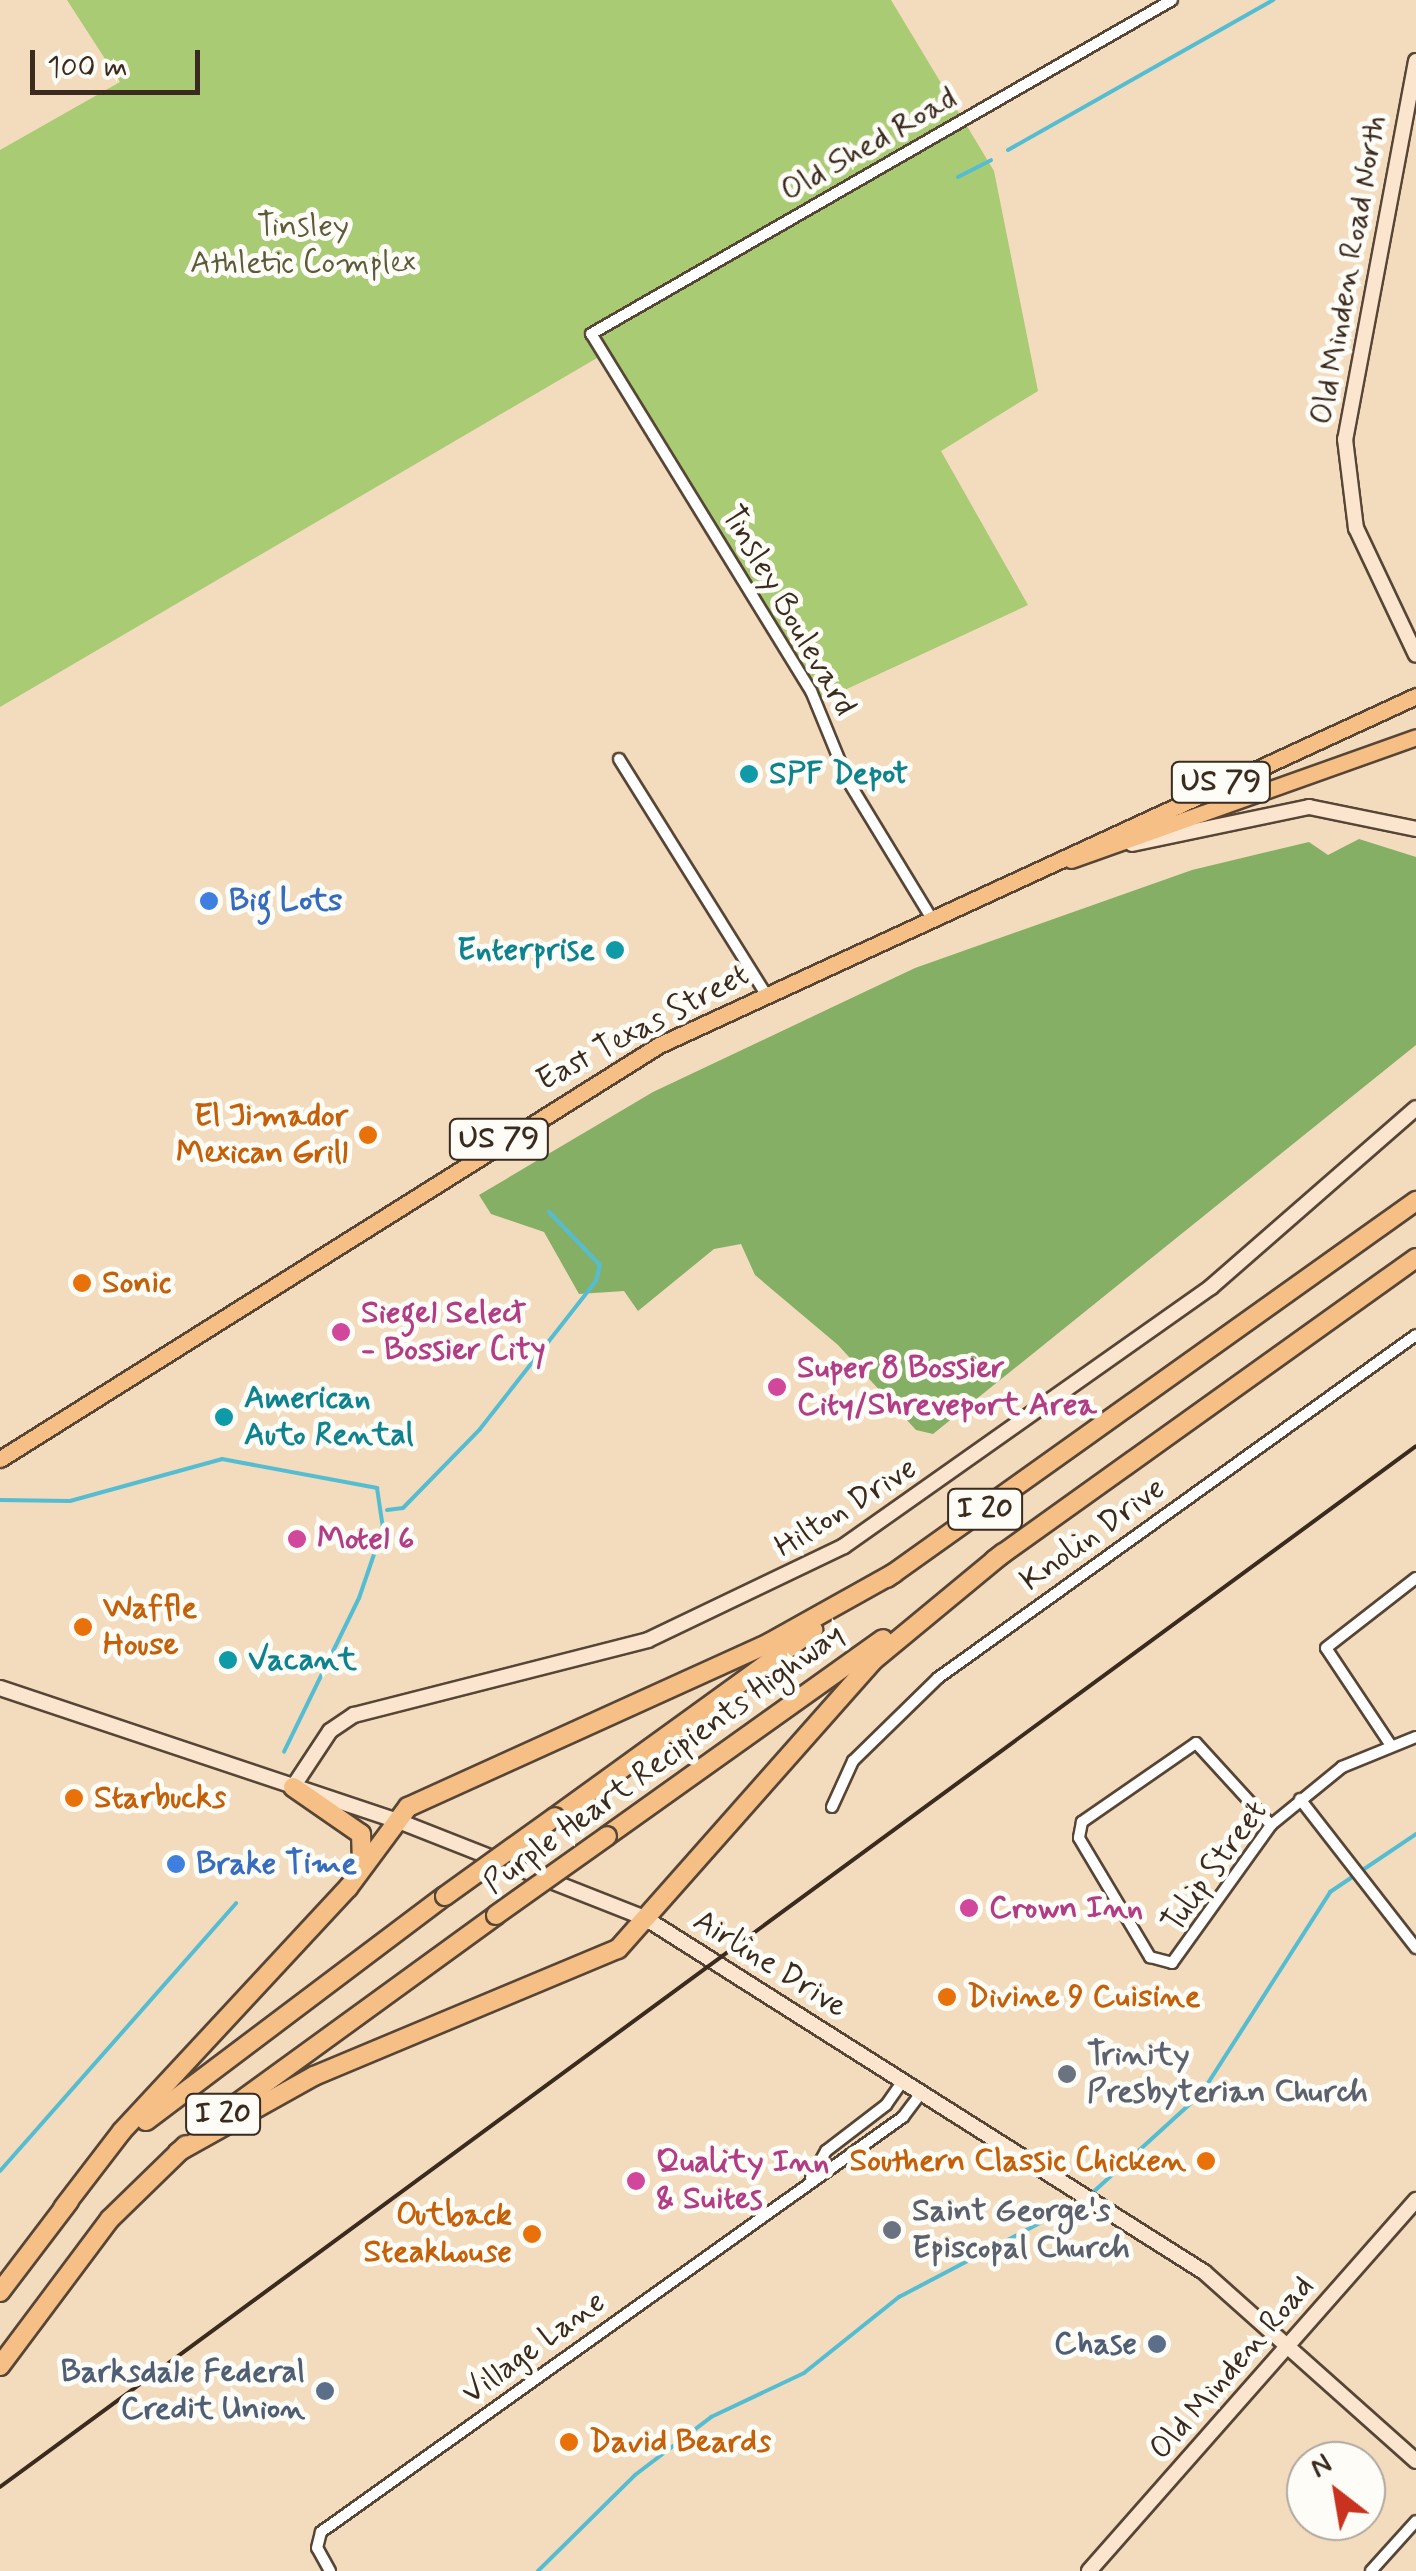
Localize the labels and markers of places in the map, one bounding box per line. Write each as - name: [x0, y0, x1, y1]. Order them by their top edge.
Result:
- place label: SPF Depot: [769, 755, 908, 793]
- marker: SPF Depot: [738, 763, 760, 785]
- place label: Big Lots: [229, 882, 335, 920]
- marker: Big Lots: [198, 890, 220, 912]
- place label: Enterprise: [457, 931, 595, 969]
- marker: Enterprise: [604, 939, 626, 961]
- place label: El Jimador Mexican Grill: [176, 1098, 348, 1173]
- marker: El Jimador Mexican Grill: [357, 1124, 379, 1146]
- place label: Sonic: [102, 1264, 171, 1302]
- marker: Sonic: [71, 1272, 93, 1294]
- place label: Siegel Select - Bossier City: [361, 1295, 546, 1370]
- marker: Siegel Select - Bossier City: [330, 1321, 352, 1343]
- place label: Super 8 Bossier City/Shreveport Area: [797, 1350, 1097, 1425]
- marker: Super 8 Bossier City/Shreveport Area: [766, 1376, 788, 1398]
- place label: American Auto Rental: [244, 1380, 404, 1455]
- marker: American Auto Rental: [213, 1406, 235, 1428]
- place label: Motel 6: [317, 1520, 414, 1558]
- marker: Motel 6: [286, 1528, 308, 1550]
- place label: Waffle House: [103, 1590, 197, 1665]
- marker: Waffle House: [72, 1616, 94, 1638]
- place label: Vacant: [248, 1641, 357, 1679]
- marker: Vacant: [217, 1649, 239, 1671]
- place label: Starbucks: [94, 1779, 226, 1817]
- marker: Starbucks: [63, 1787, 85, 1809]
- place label: Brake Time: [196, 1845, 352, 1883]
- marker: Brake Time: [165, 1853, 187, 1875]
- place label: Crown Inn: [989, 1889, 1137, 1927]
- marker: Crown Inn: [958, 1897, 980, 1919]
- place label: Divine 9 Cuisine: [967, 1978, 1201, 2016]
- marker: Divine 9 Cuisine: [936, 1986, 958, 2008]
- place label: Trinity Presbyterian Church: [1087, 2037, 1375, 2112]
- marker: Trinity Presbyterian Church: [1056, 2063, 1078, 2085]
- place label: Southern Classic Chicken: [848, 2142, 1186, 2180]
- place label: Quality Inn & Suites: [656, 2144, 823, 2219]
- marker: Southern Classic Chicken: [1195, 2150, 1217, 2172]
- marker: Quality Inn & Suites: [625, 2170, 647, 2192]
- place label: Saint George's Episcopal Church: [912, 2193, 1137, 2268]
- place label: Outback Steakhouse: [363, 2197, 512, 2272]
- marker: Saint George's Episcopal Church: [881, 2219, 903, 2241]
- marker: Outback Steakhouse: [521, 2223, 543, 2245]
- place label: Chase: [1054, 2325, 1137, 2363]
- marker: Chase: [1146, 2333, 1168, 2355]
- place label: Barksdale Federal Credit Union: [58, 2354, 305, 2429]
- marker: Barksdale Federal Credit Union: [314, 2380, 336, 2402]
- place label: David Beards: [589, 2423, 771, 2461]
- marker: David Beards: [558, 2431, 580, 2453]

